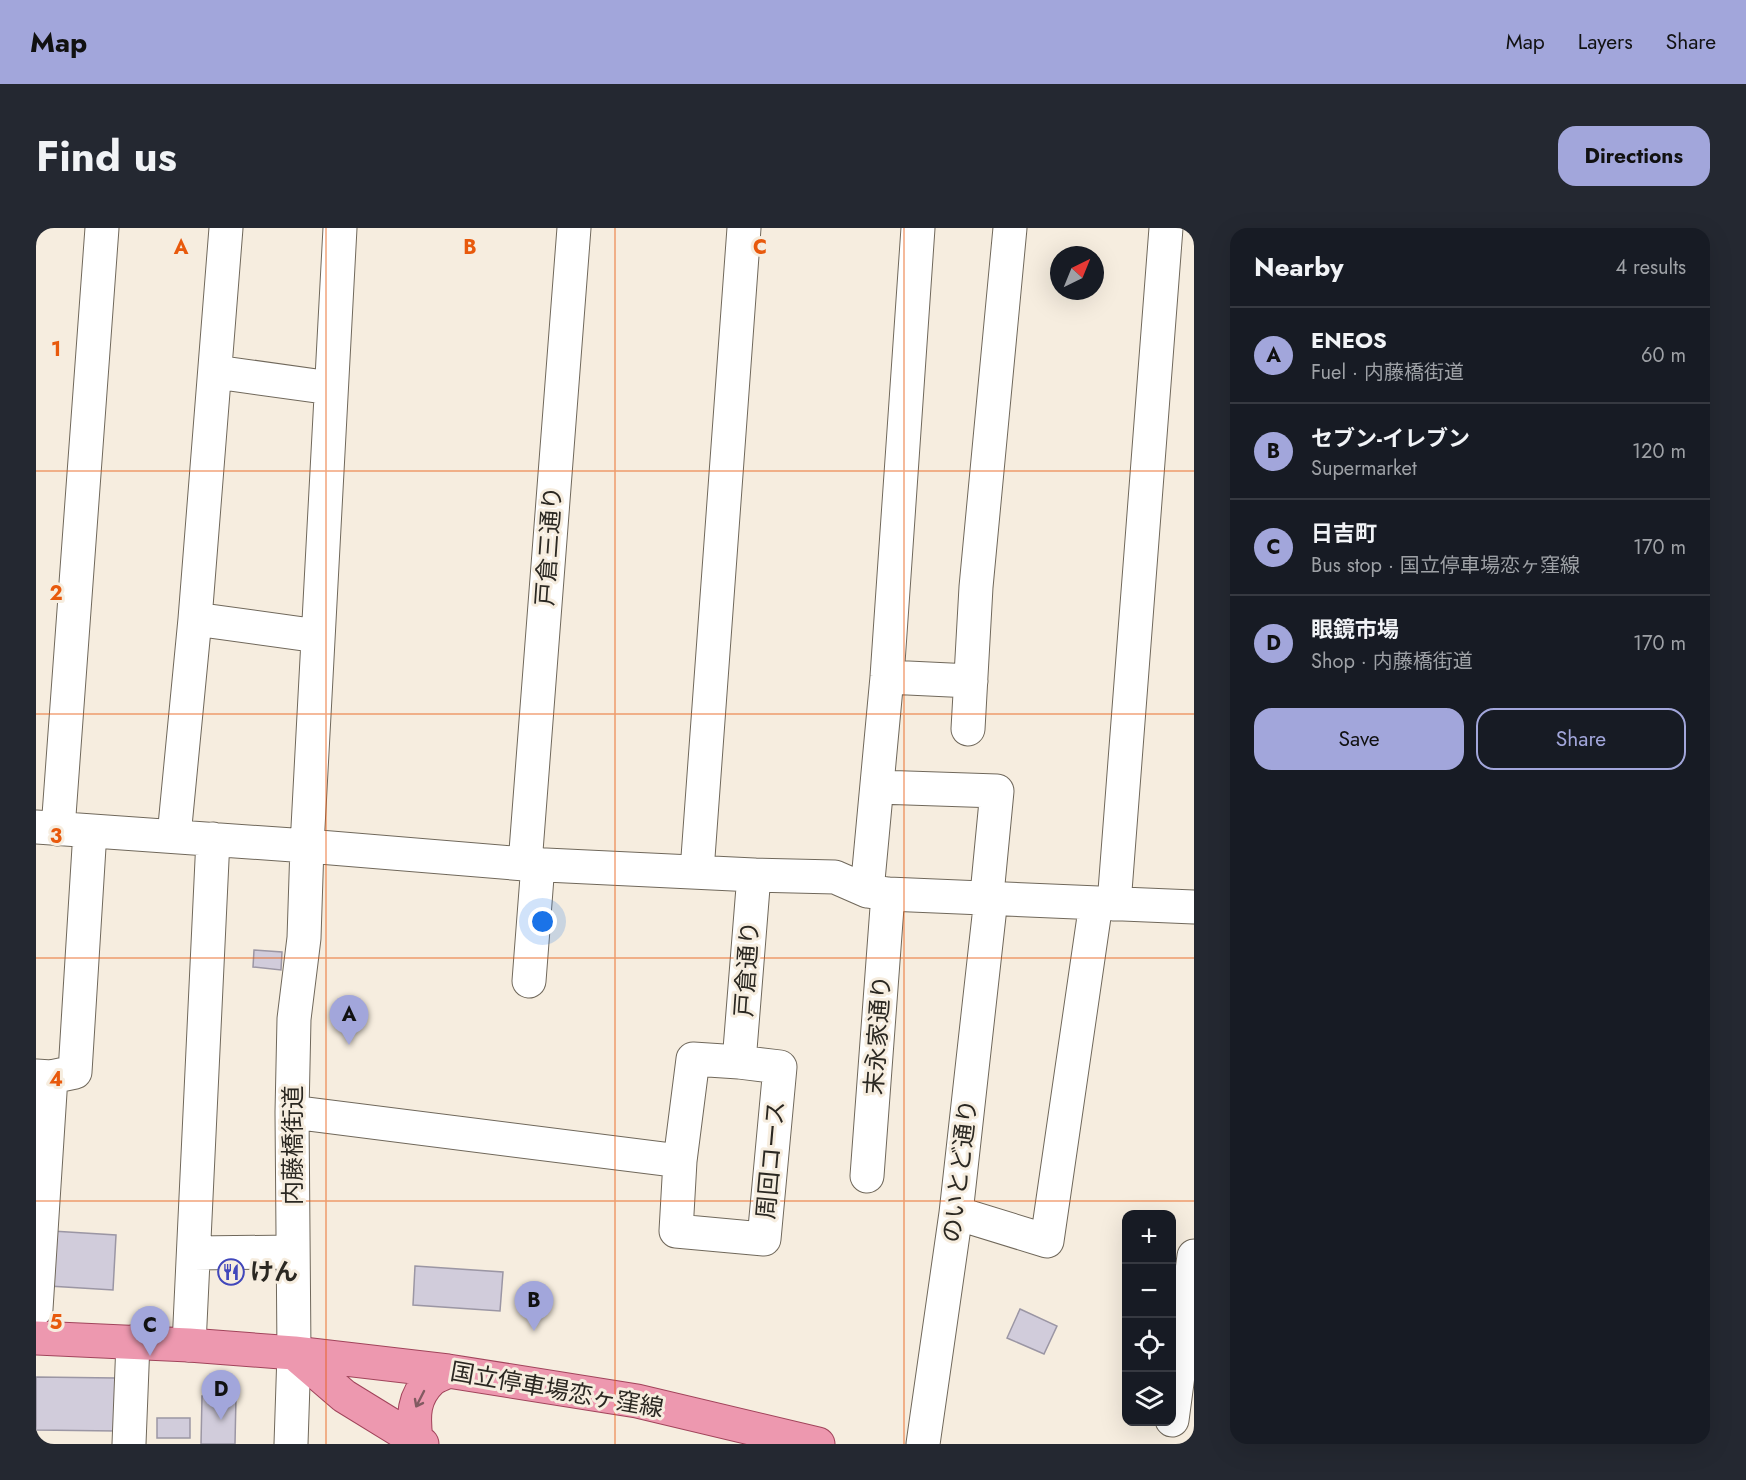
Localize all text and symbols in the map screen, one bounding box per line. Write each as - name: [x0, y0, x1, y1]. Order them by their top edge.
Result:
- text: Map: [30, 22, 87, 63]
- text: Map: [1506, 27, 1545, 57]
- text: Layers: [1578, 27, 1633, 57]
- text: Share: [1666, 27, 1716, 57]
- text: Find us: [36, 126, 177, 187]
- button: Directions: [1558, 126, 1710, 186]
- text: A: [173, 233, 189, 262]
- text: B: [463, 233, 477, 262]
- text: C: [753, 233, 767, 262]
- north arrow: [1050, 246, 1104, 300]
- text: Nearby: [1254, 248, 1343, 286]
- text: 4 results: [1615, 253, 1686, 282]
- text: ENEOS: [1311, 324, 1387, 356]
- text: 1: [51, 335, 61, 364]
- text: A: [1266, 341, 1281, 370]
- text: 60 m: [1641, 341, 1686, 370]
- text: Fuel · 内藤橋街道: [1311, 358, 1464, 387]
- text: セブン-イレブン: [1311, 422, 1470, 454]
- text: B: [1267, 437, 1280, 466]
- text: 120 m: [1632, 437, 1686, 466]
- text: Supermarket: [1311, 454, 1417, 483]
- street label: 戸倉三通り: [527, 485, 570, 607]
- text: 日吉町: [1311, 517, 1377, 549]
- text: C: [1266, 533, 1281, 562]
- text: 170 m: [1633, 533, 1686, 562]
- text: Bus stop · 国立停車場恋ヶ窪線: [1311, 551, 1580, 580]
- text: 2: [49, 579, 63, 608]
- text: 眼鏡市場: [1311, 613, 1399, 645]
- text: D: [1266, 629, 1281, 658]
- text: 170 m: [1633, 629, 1686, 658]
- text: Shop · 内藤橋街道: [1311, 647, 1473, 676]
- button: Save: [1254, 708, 1464, 770]
- button: Share: [1476, 708, 1686, 770]
- text: 3: [50, 822, 62, 851]
- your location: [528, 907, 557, 936]
- street label: 戸倉通り: [726, 920, 767, 1018]
- street label: 末永家通り: [856, 974, 899, 1096]
- pin: A: [330, 996, 368, 1045]
- text: 4: [49, 1065, 63, 1094]
- street label: 内藤橋街道: [275, 1085, 310, 1205]
- street label: のいとど通り: [933, 1097, 986, 1245]
- street label: 周回コース: [748, 1099, 793, 1221]
- map controls: [1122, 1210, 1176, 1426]
- button: +: [1122, 1210, 1176, 1264]
- place label: けん: [250, 1254, 298, 1289]
- restaurant icon: けん: [216, 1257, 246, 1287]
- button: −: [1122, 1264, 1176, 1318]
- pin: B: [514, 1282, 554, 1331]
- pin: C: [130, 1306, 170, 1356]
- text: 5: [50, 1308, 63, 1337]
- button: locate: [1122, 1318, 1176, 1372]
- street label: 国立停車場恋ヶ窪線: [448, 1354, 666, 1425]
- pin: D: [202, 1370, 240, 1420]
- button: layers: [1122, 1372, 1176, 1426]
- one-way arrow: [414, 1390, 426, 1407]

